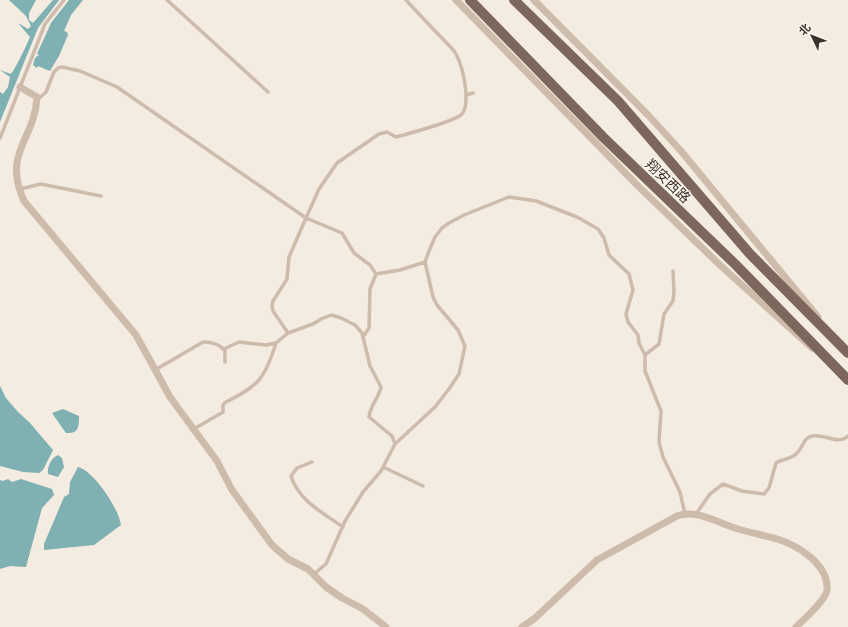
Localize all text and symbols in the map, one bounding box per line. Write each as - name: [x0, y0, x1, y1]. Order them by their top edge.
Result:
- north arrow: [792, 16, 832, 56]
- text: 北: [797, 21, 813, 37]
- street label: 翔安西路: [642, 156, 694, 206]

